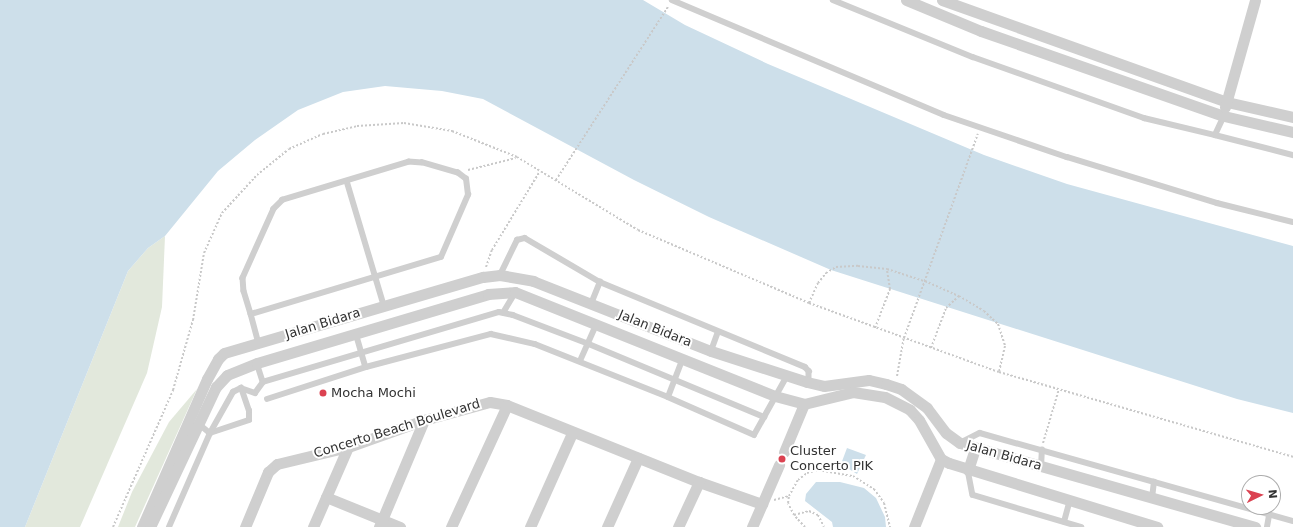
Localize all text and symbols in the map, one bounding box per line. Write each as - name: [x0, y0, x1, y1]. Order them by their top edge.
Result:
- street label: Jalan Bidara: [284, 305, 362, 343]
- street label: Jalan Bidara: [616, 307, 694, 351]
- place label: Mocha Mochi: [331, 385, 416, 401]
- marker: Mocha Mochi: [318, 388, 328, 398]
- street label: Concerto Beach Boulevard: [312, 396, 482, 462]
- street label: Jalan Bidara: [964, 438, 1044, 474]
- place label: Cluster Concerto PIK: [790, 444, 873, 475]
- marker: Cluster Concerto PIK: [777, 454, 787, 464]
- north arrow: [1241, 475, 1281, 515]
- text: N: [1266, 489, 1279, 499]

